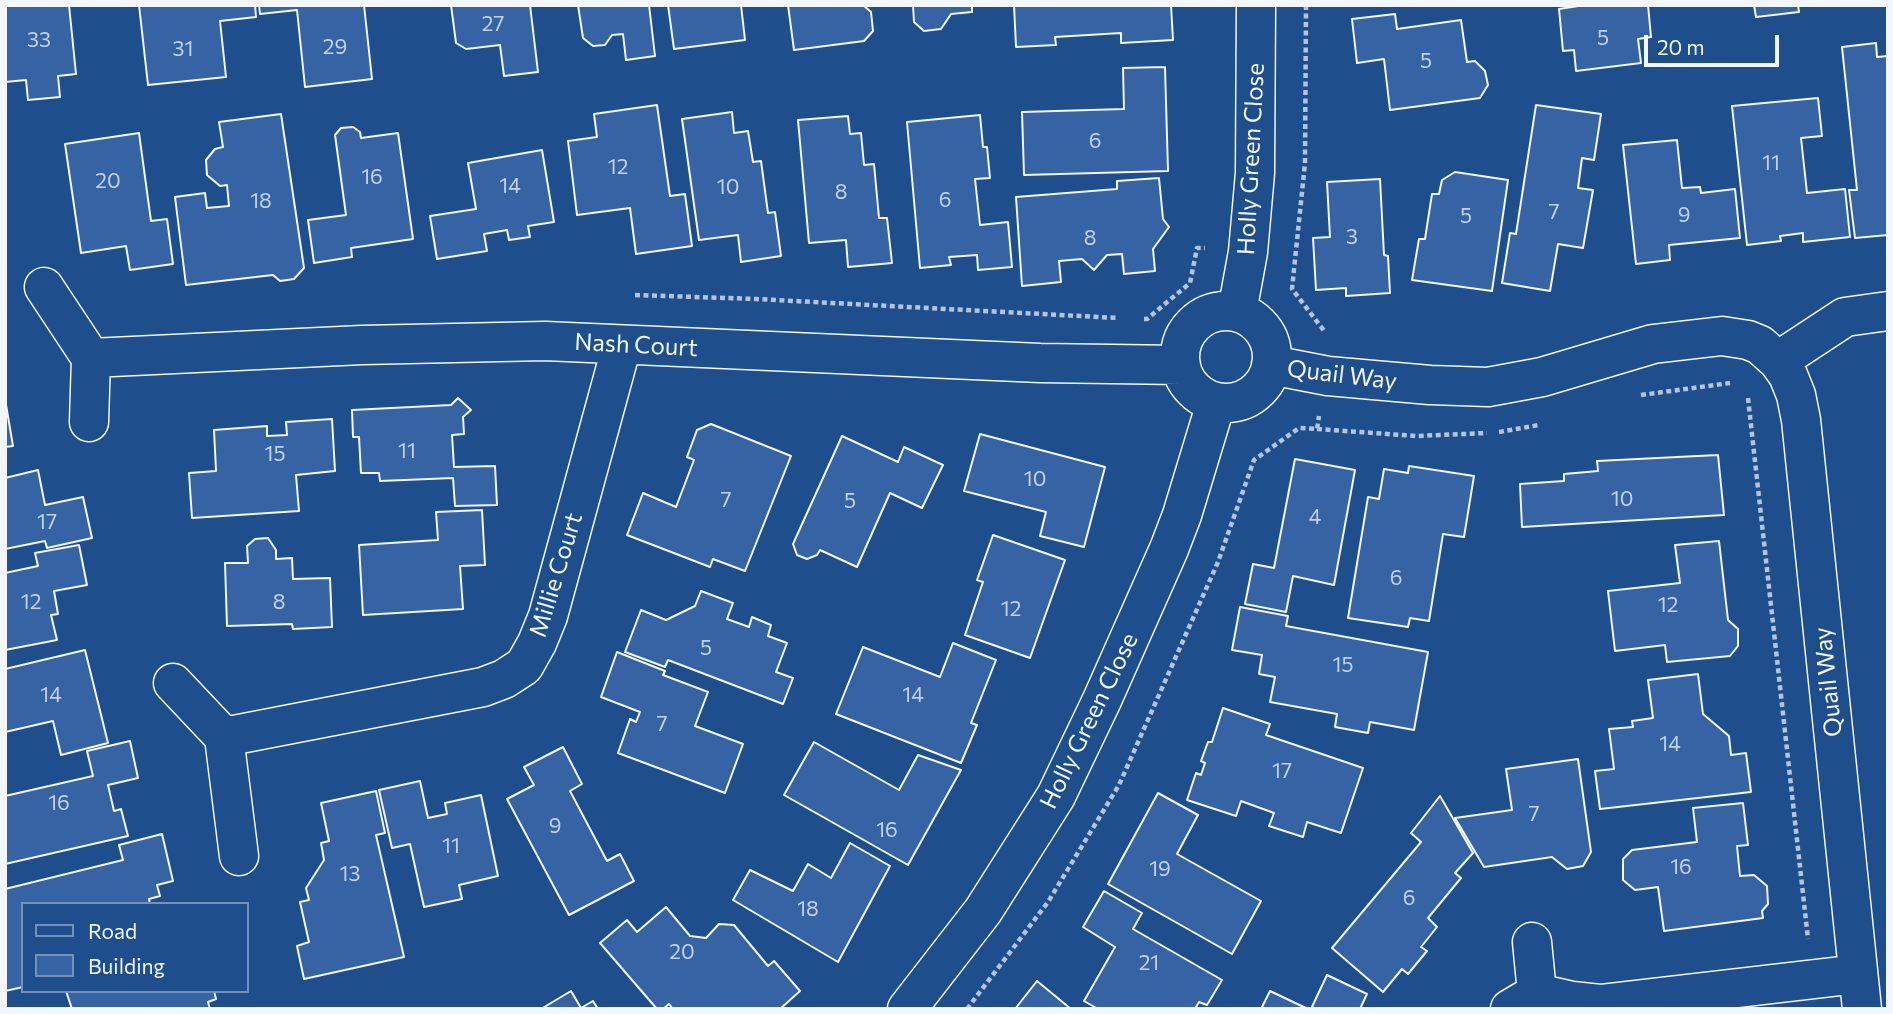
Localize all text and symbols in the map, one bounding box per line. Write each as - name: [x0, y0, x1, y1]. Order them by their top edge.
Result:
- house number: 27: [482, 11, 504, 37]
- scale bar: [1648, 21, 1783, 65]
- house number: 5: [1597, 25, 1609, 51]
- house number: 33: [27, 27, 51, 53]
- house number: 29: [323, 34, 347, 60]
- text: 20 m: [1657, 34, 1705, 59]
- house number: 31: [173, 36, 193, 62]
- house number: 5: [1420, 48, 1432, 74]
- street label: Holly Green Close: [1232, 62, 1270, 256]
- house number: 6: [1089, 128, 1101, 154]
- house number: 11: [1762, 150, 1780, 176]
- house number: 12: [608, 154, 628, 180]
- house number: 16: [361, 164, 383, 190]
- house number: 20: [95, 168, 121, 194]
- house number: 14: [499, 173, 521, 199]
- house number: 10: [717, 174, 739, 200]
- house number: 8: [835, 179, 847, 205]
- house number: 6: [939, 187, 951, 213]
- house number: 18: [250, 188, 272, 214]
- house number: 7: [1548, 199, 1560, 225]
- house number: 9: [1678, 202, 1690, 228]
- house number: 5: [1460, 203, 1472, 229]
- house number: 3: [1346, 224, 1358, 250]
- house number: 8: [1084, 225, 1096, 251]
- street label: Nash Court: [574, 327, 698, 363]
- street label: Quail Way: [1285, 354, 1399, 396]
- house number: 11: [398, 438, 416, 464]
- house number: 15: [264, 441, 286, 467]
- house number: 10: [1024, 466, 1046, 492]
- house number: 10: [1611, 486, 1633, 512]
- house number: 7: [720, 487, 732, 513]
- house number: 5: [844, 488, 856, 514]
- house number: 4: [1309, 504, 1321, 530]
- house number: 17: [37, 509, 57, 535]
- street label: Millie Court: [523, 509, 589, 641]
- house number: 6: [1390, 565, 1402, 591]
- house number: 12: [21, 589, 41, 615]
- house number: 8: [273, 589, 285, 615]
- house number: 12: [1658, 592, 1678, 618]
- house number: 12: [1001, 596, 1021, 622]
- street label: Quail Way: [1808, 626, 1848, 738]
- street label: Holly Green Close: [1034, 628, 1144, 814]
- house number: 5: [700, 635, 712, 661]
- house number: 15: [1332, 652, 1354, 678]
- house number: 14: [40, 682, 62, 708]
- house number: 14: [902, 682, 924, 708]
- house number: 7: [656, 711, 668, 737]
- house number: 14: [1659, 731, 1681, 757]
- house number: 17: [1272, 758, 1292, 784]
- house number: 16: [48, 790, 70, 816]
- house number: 7: [1528, 801, 1540, 827]
- house number: 9: [549, 813, 561, 839]
- house number: 16: [876, 817, 898, 843]
- house number: 11: [442, 833, 460, 859]
- house number: 16: [1670, 854, 1692, 880]
- house number: 19: [1149, 856, 1171, 882]
- house number: 13: [340, 861, 360, 887]
- house number: 6: [1403, 885, 1415, 911]
- house number: 18: [797, 896, 819, 922]
- legend: [21, 902, 248, 993]
- text: Road: [88, 918, 137, 943]
- house number: 20: [669, 939, 695, 965]
- house number: 21: [1139, 950, 1159, 976]
- text: Building: [88, 953, 165, 978]

